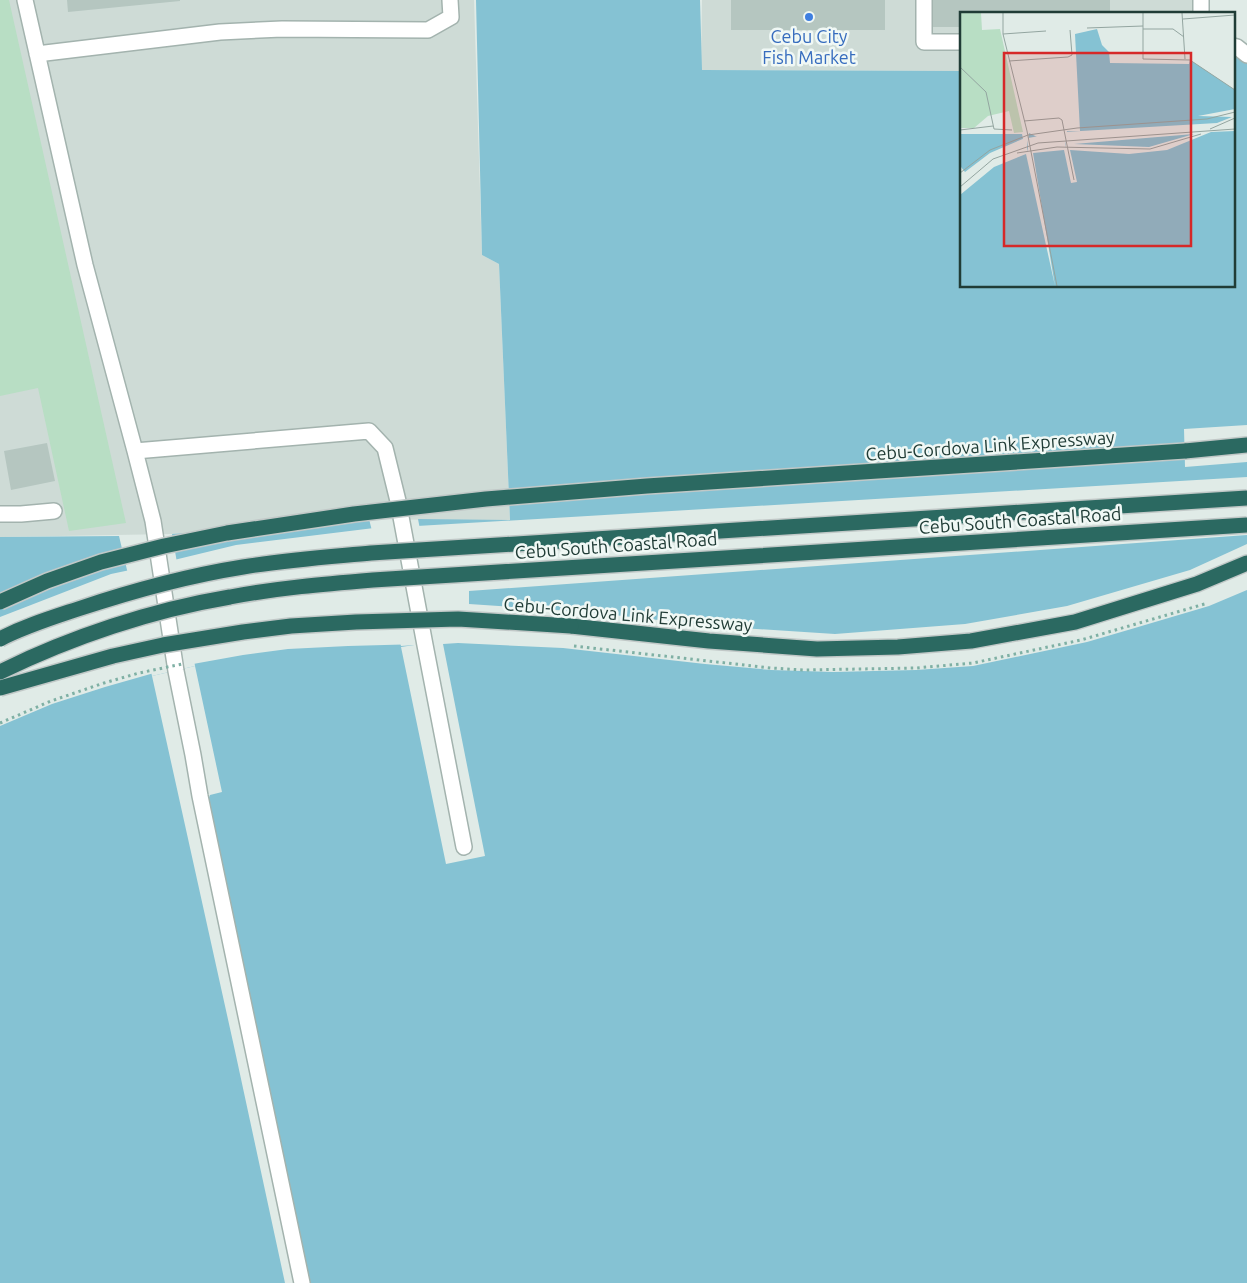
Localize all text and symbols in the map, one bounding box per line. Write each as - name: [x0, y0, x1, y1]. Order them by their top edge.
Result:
- marker: Cebu City Fish Market: [803, 11, 815, 23]
- inset map: [960, 12, 1234, 288]
- place label: Cebu City Fish Market: [762, 26, 856, 67]
- street label: Cebu-Cordova Link Expressway: [865, 426, 1116, 464]
- street label: Cebu South Coastal Road: [918, 503, 1122, 537]
- street label: Cebu South Coastal Road: [514, 528, 718, 562]
- street label: Cebu-Cordova Link Expressway: [503, 593, 754, 635]

